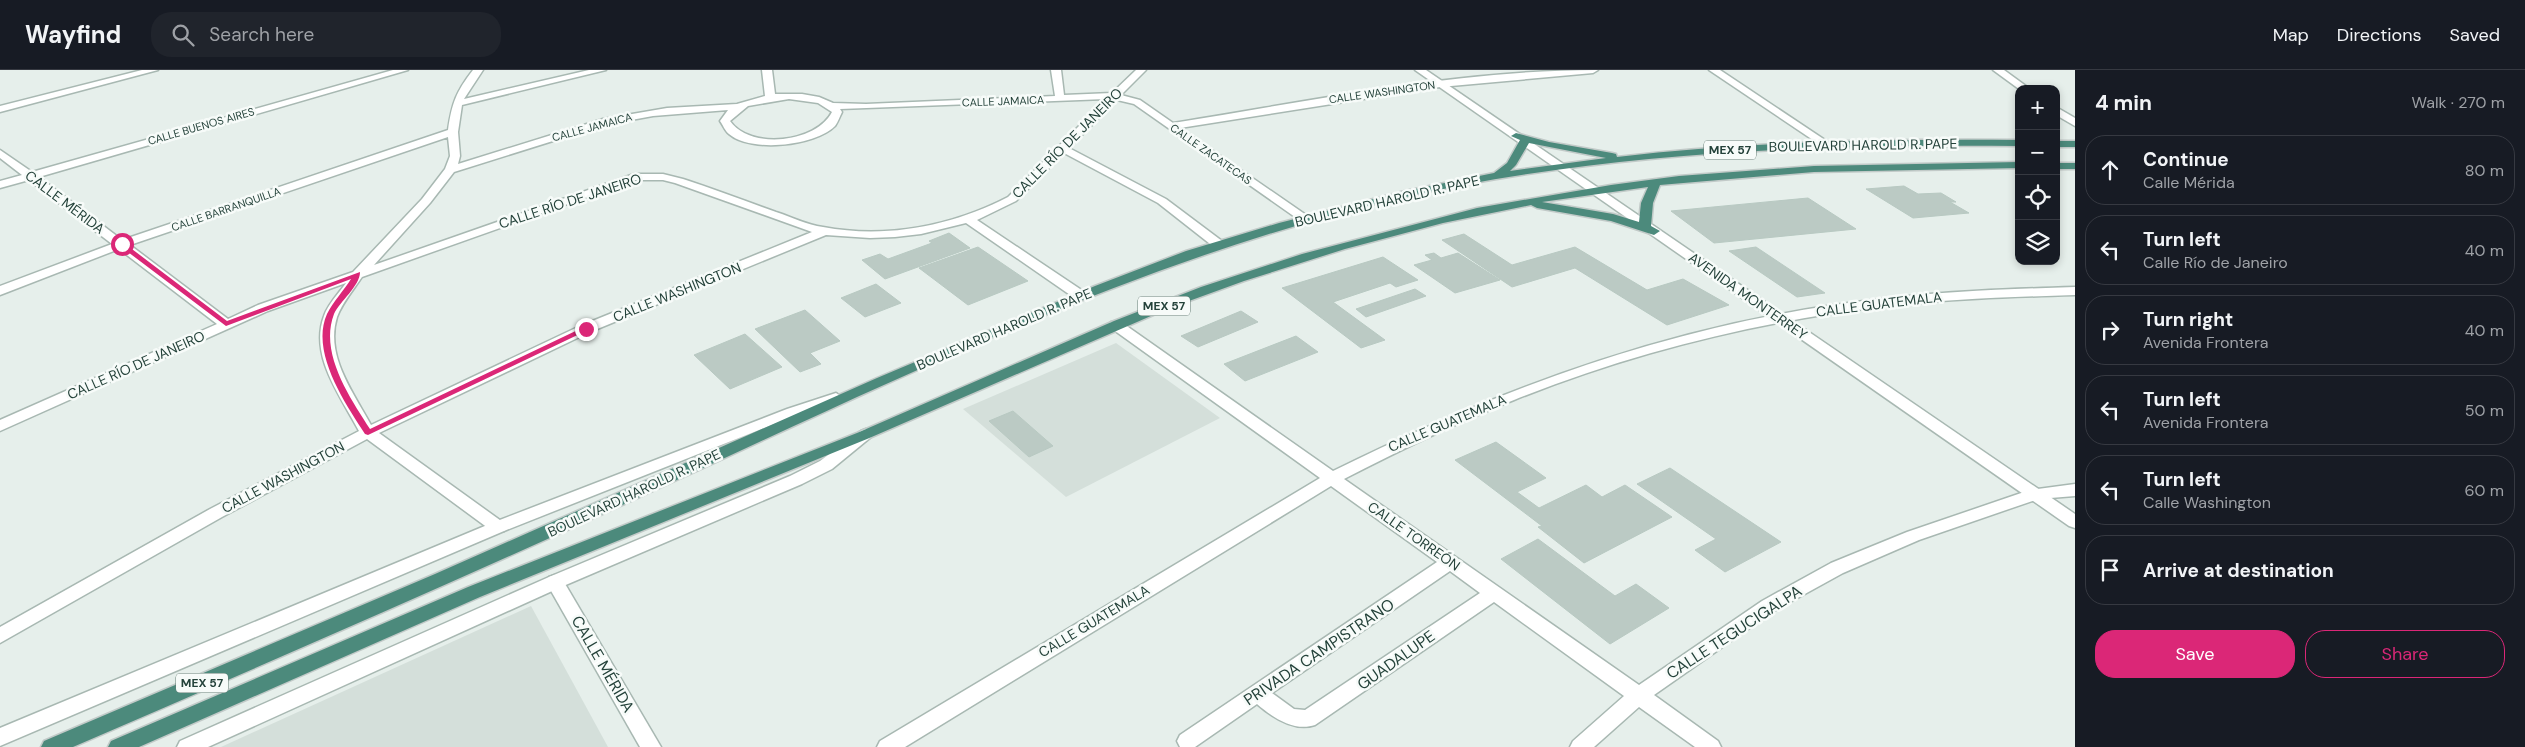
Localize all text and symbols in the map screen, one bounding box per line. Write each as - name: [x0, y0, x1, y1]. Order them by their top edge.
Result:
- search box: [151, 12, 501, 57]
- text: Wayfind: [25, 19, 121, 50]
- icon: search: [169, 21, 197, 49]
- text: Search here: [209, 22, 314, 47]
- text: Map: [2273, 23, 2309, 47]
- text: Directions: [2337, 23, 2422, 47]
- text: Saved: [2450, 23, 2500, 47]
- street label: CALLE WASHINGTON: [1328, 78, 1436, 106]
- street label: CALLE RÍO DE JANEIRO: [1008, 84, 1126, 202]
- map controls: [2015, 85, 2060, 265]
- button: +: [2015, 85, 2060, 130]
- text: 4 min: [2095, 89, 2152, 117]
- text: Walk · 270 m: [2412, 92, 2505, 113]
- street label: CALLE JAMAICA: [962, 93, 1044, 109]
- street label: CALLE BUENOS AIRES: [146, 104, 256, 148]
- street label: CALLE JAMAICA: [550, 110, 634, 144]
- street label: CALLE ZACATECAS: [1167, 121, 1255, 187]
- button: −: [2015, 130, 2060, 175]
- street label: BOULEVARD HAROLD R. PAPE: [1769, 134, 1957, 156]
- road number: MEX 57: [1704, 140, 1756, 160]
- text: Continue: [2143, 147, 2229, 172]
- icon: ahead: [2096, 156, 2124, 184]
- text: 80 m: [2465, 160, 2504, 181]
- street label: CALLE MÉRIDA: [22, 166, 108, 238]
- street label: CALLE RÍO DE JANEIRO: [496, 169, 644, 233]
- street label: BOULEVARD HAROLD R. PAPE: [1293, 171, 1481, 231]
- text: Calle Mérida: [2143, 172, 2235, 193]
- button: locate: [2015, 175, 2060, 220]
- street label: CALLE BARRANQUILLA: [169, 184, 283, 234]
- button: layers: [2015, 220, 2060, 265]
- text: Turn left: [2143, 227, 2221, 252]
- route start: [111, 233, 134, 256]
- icon: left: [2096, 236, 2124, 264]
- text: 40 m: [2465, 240, 2504, 261]
- street label: AVENIDA MONTERREY: [1685, 248, 1811, 344]
- text: Calle Río de Janeiro: [2143, 252, 2288, 273]
- street label: CALLE WASHINGTON: [610, 258, 744, 326]
- street label: BOULEVARD HAROLD R. PAPE: [914, 284, 1094, 374]
- street label: CALLE GUATEMALA: [1815, 287, 1943, 321]
- road number: MEX 57: [1138, 297, 1190, 316]
- text: Turn right: [2143, 307, 2233, 332]
- icon: right: [2096, 316, 2124, 344]
- route end: [575, 318, 598, 341]
- text: 40 m: [2465, 320, 2504, 341]
- street label: CALLE RÍO DE JANEIRO: [64, 326, 208, 403]
- text: Avenida Frontera: [2143, 332, 2269, 353]
- text: Turn left: [2143, 387, 2221, 412]
- street label: CALLE GUATEMALA: [1385, 390, 1509, 456]
- icon: left: [2096, 396, 2124, 424]
- text: 50 m: [2465, 400, 2504, 421]
- text: Avenida Frontera: [2143, 412, 2269, 433]
- street label: CALLE WASHINGTON: [219, 437, 347, 517]
- street label: BOULEVARD HAROLD R. PAPE: [545, 445, 723, 541]
- text: Turn left: [2143, 467, 2221, 492]
- icon: left: [2096, 476, 2124, 504]
- text: 60 m: [2464, 480, 2504, 501]
- text: Calle Washington: [2143, 492, 2271, 513]
- street label: CALLE TORREÓN: [1364, 497, 1464, 575]
- icon: arrive: [2096, 556, 2124, 584]
- text: Arrive at destination: [2143, 558, 2334, 583]
- street label: CALLE TEGUCIGALPA: [1662, 580, 1806, 684]
- street label: CALLE GUATEMALA: [1035, 581, 1153, 661]
- street label: PRIVADA CAMPISTRANO: [1240, 594, 1398, 710]
- street label: CALLE MÉRIDA: [567, 612, 639, 717]
- street label: GUADALUPE: [1353, 625, 1439, 695]
- button: Save: [2095, 630, 2295, 678]
- button: Share: [2305, 630, 2505, 678]
- road number: MEX 57: [176, 674, 228, 692]

